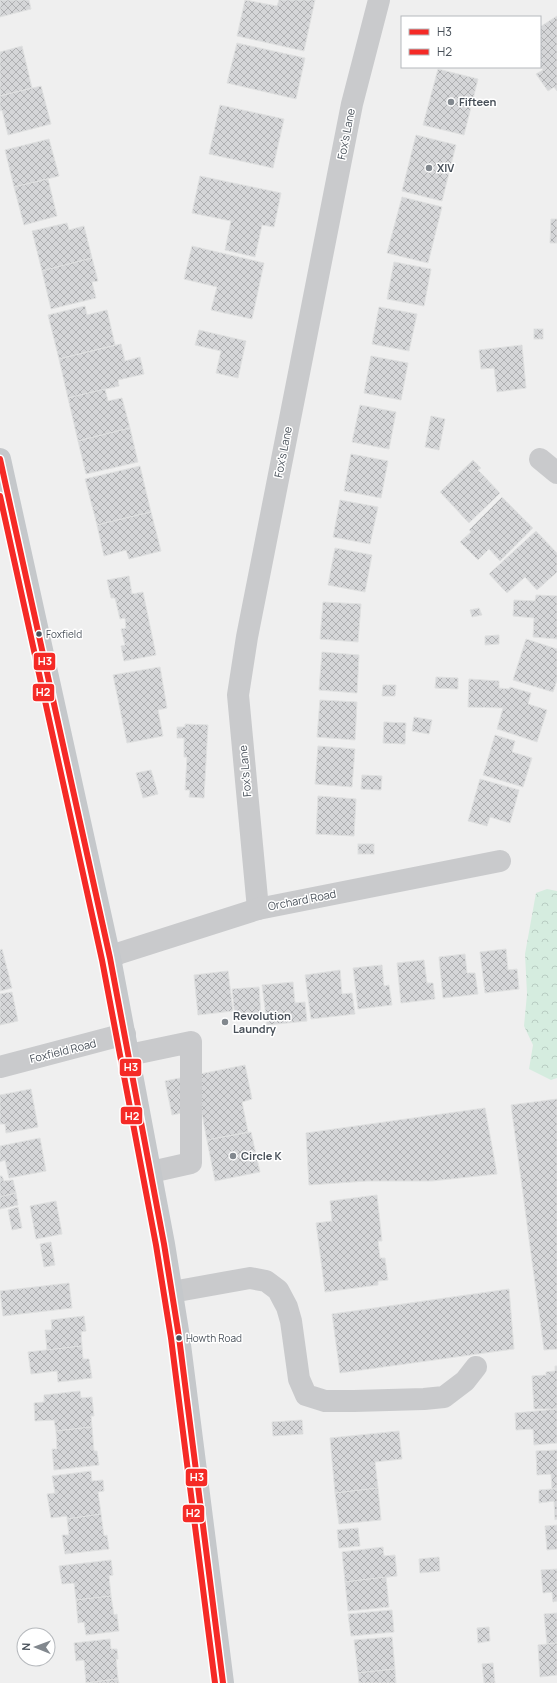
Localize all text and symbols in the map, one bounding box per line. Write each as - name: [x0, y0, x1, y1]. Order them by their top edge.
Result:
- legend: [401, 16, 541, 68]
- text: H3: [437, 23, 452, 40]
- text: H2: [437, 43, 452, 60]
- place label: Fifteen: [459, 94, 497, 109]
- marker: Fifteen: [446, 97, 456, 107]
- street label: Fox's Lane: [333, 107, 358, 161]
- place label: XIV: [437, 160, 454, 175]
- marker: XIV: [424, 163, 434, 173]
- street label: Fox's Lane: [270, 425, 295, 479]
- place label: Foxfield: [46, 627, 82, 641]
- marker: Foxfield: [34, 629, 44, 639]
- line badge: H3: [33, 652, 56, 671]
- text: H3: [38, 653, 52, 668]
- line badge: H2: [32, 683, 55, 702]
- text: H2: [36, 684, 50, 699]
- street label: Fox's Lane: [235, 744, 254, 797]
- street label: Orchard Road: [267, 886, 337, 913]
- place label: Revolution Laundry: [233, 1008, 291, 1036]
- marker: Revolution Laundry: [220, 1017, 230, 1027]
- street label: Foxfield Road: [28, 1035, 98, 1066]
- line badge: H3: [119, 1058, 142, 1077]
- text: H3: [124, 1059, 138, 1074]
- line badge: H2: [120, 1106, 143, 1125]
- text: H2: [125, 1108, 139, 1123]
- place label: Circle K: [241, 1148, 283, 1163]
- marker: Circle K: [228, 1151, 238, 1161]
- place label: Howth Road: [186, 1331, 242, 1345]
- marker: Howth Road: [174, 1333, 184, 1343]
- line badge: H3: [185, 1468, 208, 1487]
- text: H3: [190, 1469, 204, 1484]
- line badge: H2: [182, 1504, 205, 1523]
- text: H2: [186, 1505, 200, 1520]
- north arrow: [16, 1627, 56, 1667]
- text: N: [18, 1643, 33, 1651]

